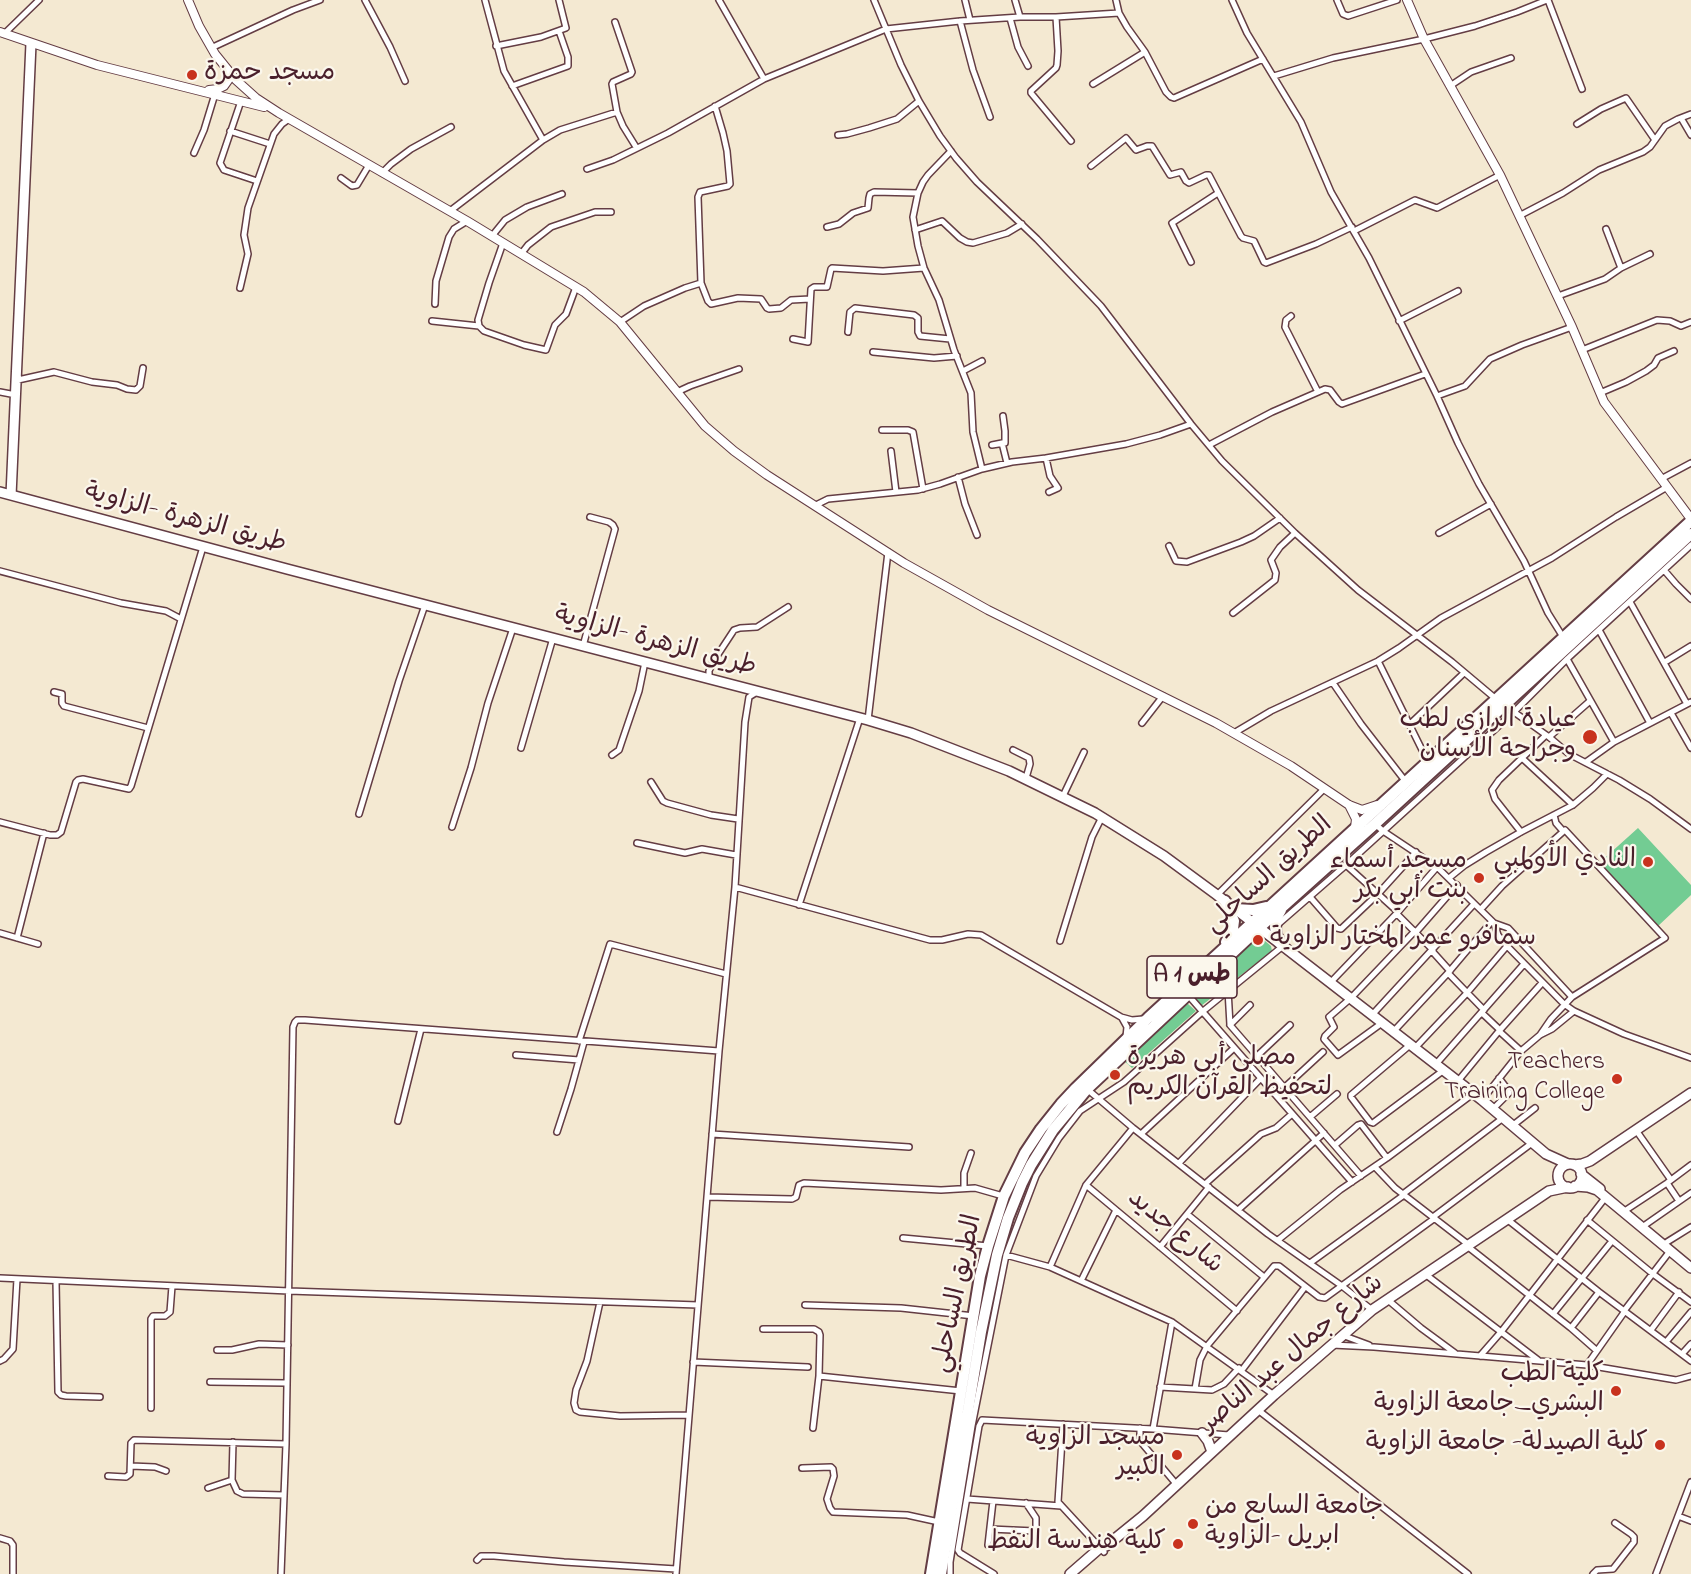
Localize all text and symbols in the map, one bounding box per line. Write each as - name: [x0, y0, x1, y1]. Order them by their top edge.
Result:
- place label: مسجد حمزة: [204, 59, 335, 91]
- marker: مسجد حمزة: [185, 68, 199, 82]
- street label: طريق الزهرة -الزاوية: [81, 478, 289, 562]
- street label: طريق الزهرة -الزاوية: [551, 601, 759, 685]
- place label: عيادة الرازي لطب وجراحة الأسنان: [1400, 706, 1576, 768]
- marker: عيادة الرازي لطب وجراحة الأسنان: [1581, 728, 1599, 746]
- street label: الطريق الساحلي: [1200, 811, 1340, 941]
- place label: النادي الأولمبي: [1493, 846, 1636, 878]
- place label: مسجد أسماء بنت أبي بكر: [1330, 847, 1467, 909]
- marker: النادي الأولمبي: [1641, 855, 1655, 869]
- marker: مسجد أسماء بنت أبي بكر: [1472, 871, 1486, 885]
- place label: سمافرو عمر المختار الزاوية: [1270, 924, 1536, 956]
- marker: سمافرو عمر المختار الزاوية: [1251, 933, 1265, 947]
- road number: A 1 طس: [1147, 956, 1237, 998]
- place label: مصلى أبي هريرة لتحفيظ القرآن الكريم: [1127, 1044, 1332, 1106]
- place label: Teachers Training College: [1444, 1048, 1605, 1110]
- marker: مصلى أبي هريرة لتحفيظ القرآن الكريم: [1108, 1068, 1122, 1082]
- marker: Teachers Training College: [1610, 1072, 1624, 1086]
- street label: شارع جديد: [1120, 1184, 1228, 1282]
- street label: الطريق الساحلي: [927, 1212, 991, 1376]
- street label: شارع جمال عبد الناصر: [1195, 1269, 1391, 1441]
- place label: كلية الطب البشري_جامعة الزاوية: [1374, 1360, 1604, 1422]
- marker: كلية الطب البشري_جامعة الزاوية: [1609, 1384, 1623, 1398]
- place label: مسجد الزاوية الكبير: [1026, 1424, 1165, 1486]
- place label: كلية الصيدلة- جامعة الزاوية: [1366, 1429, 1648, 1461]
- marker: كلية الصيدلة- جامعة الزاوية: [1653, 1438, 1667, 1452]
- marker: مسجد الزاوية الكبير: [1170, 1448, 1184, 1462]
- place label: جامعة السابع من ابريل -الزاوية: [1205, 1493, 1383, 1554]
- marker: جامعة السابع من ابريل -الزاوية: [1186, 1517, 1200, 1531]
- place label: كلية هندسة النفط: [987, 1528, 1166, 1560]
- marker: كلية هندسة النفط: [1171, 1537, 1185, 1551]

